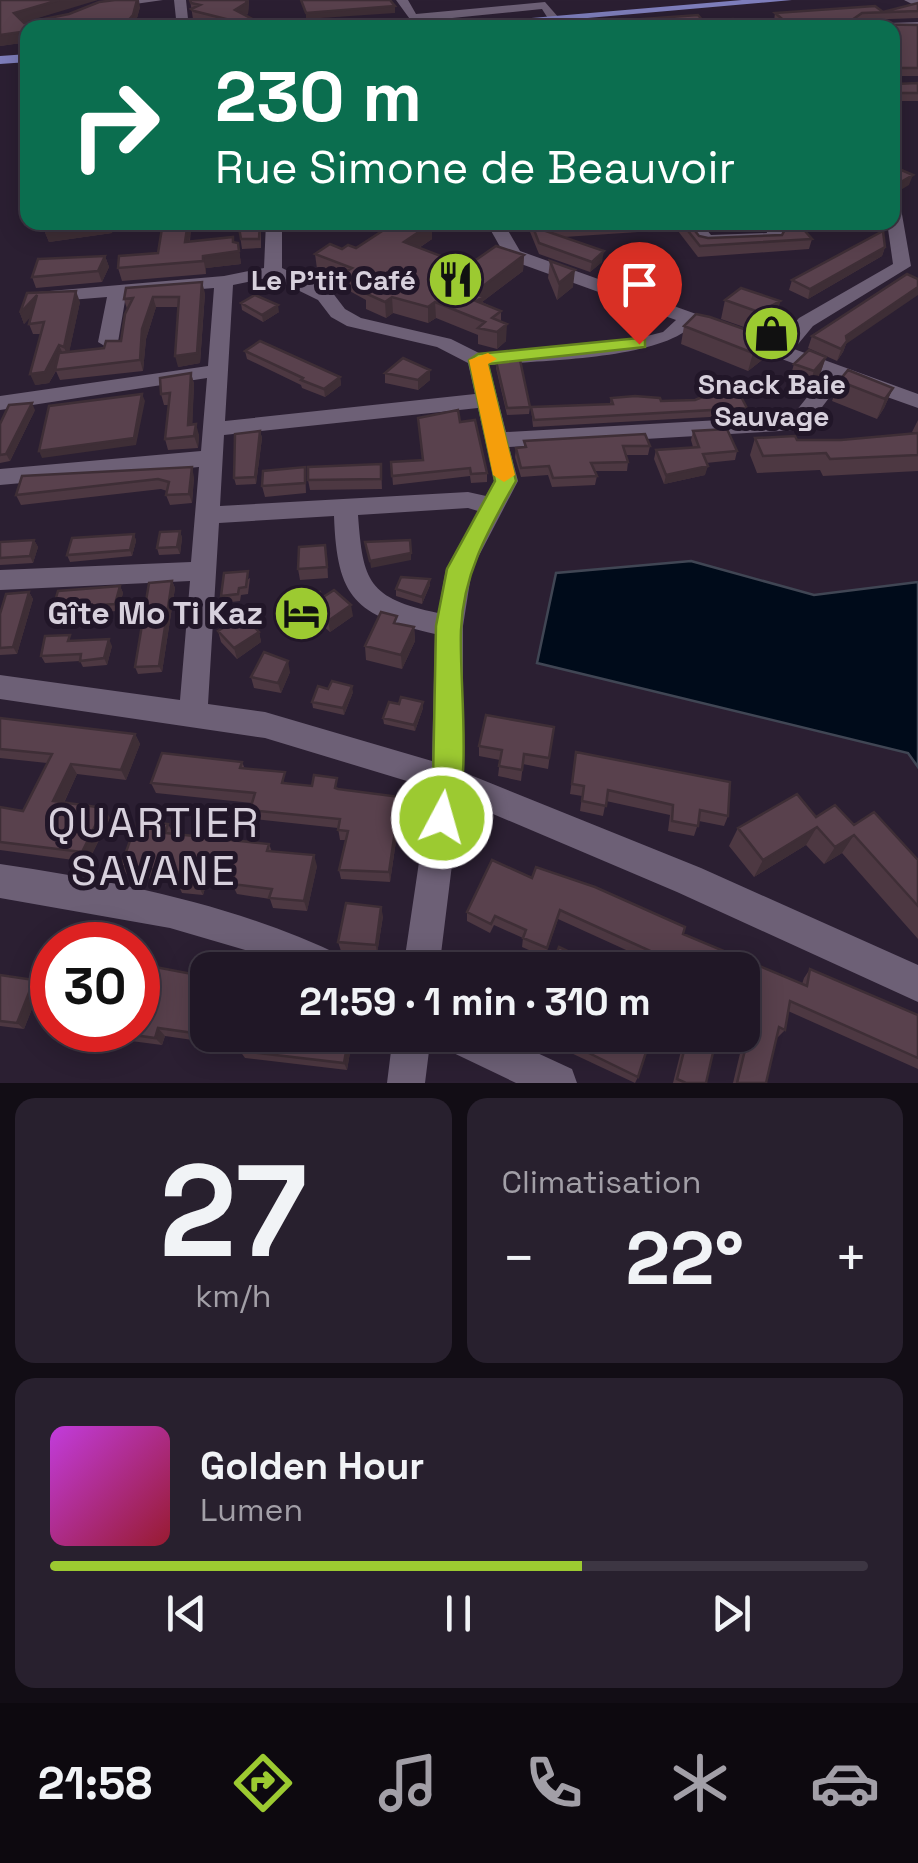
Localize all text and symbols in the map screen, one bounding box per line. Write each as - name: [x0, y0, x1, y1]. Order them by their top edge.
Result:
- text: 230 m: [215, 52, 422, 141]
- icon: right: [50, 60, 180, 190]
- text: Rue Simone de Beauvoir: [215, 139, 736, 196]
- pin: [597, 242, 682, 345]
- restaurant icon: Le P'tit Café: [425, 250, 485, 310]
- icon: arrive: [612, 257, 667, 312]
- place label: Le P'tit Café: [251, 262, 416, 298]
- shop icon: Snack Baie Sauvage: [742, 303, 802, 363]
- place label: Snack Baie Sauvage: [698, 366, 846, 434]
- hotel icon: Gîte Mo Ti Kaz: [272, 583, 332, 643]
- place label: Gîte Mo Ti Kaz: [48, 593, 263, 633]
- position arrow: [390, 766, 494, 870]
- district label: QUARTIER SAVANE: [47, 796, 261, 897]
- speed limit sign: 30: [30, 922, 160, 1052]
- text: 21:59 · 1 min · 310 m: [299, 978, 651, 1026]
- text: 27: [159, 1128, 307, 1294]
- text: Climatisation: [502, 1162, 701, 1202]
- text: 22°: [625, 1210, 744, 1306]
- text: −: [502, 1223, 536, 1293]
- text: +: [834, 1223, 868, 1293]
- text: km/h: [195, 1276, 271, 1316]
- text: Golden Hour: [200, 1442, 424, 1490]
- text: Lumen: [200, 1490, 303, 1530]
- icon: previous: [159, 1586, 214, 1641]
- icon: pause: [431, 1586, 486, 1641]
- icon: next: [704, 1586, 759, 1641]
- icon: directions: [228, 1748, 298, 1818]
- icon: music: [373, 1748, 443, 1818]
- icon: phone: [519, 1748, 589, 1818]
- icon: climate: [665, 1748, 735, 1818]
- icon: car: [810, 1748, 880, 1818]
- text: 21:58: [38, 1755, 152, 1812]

